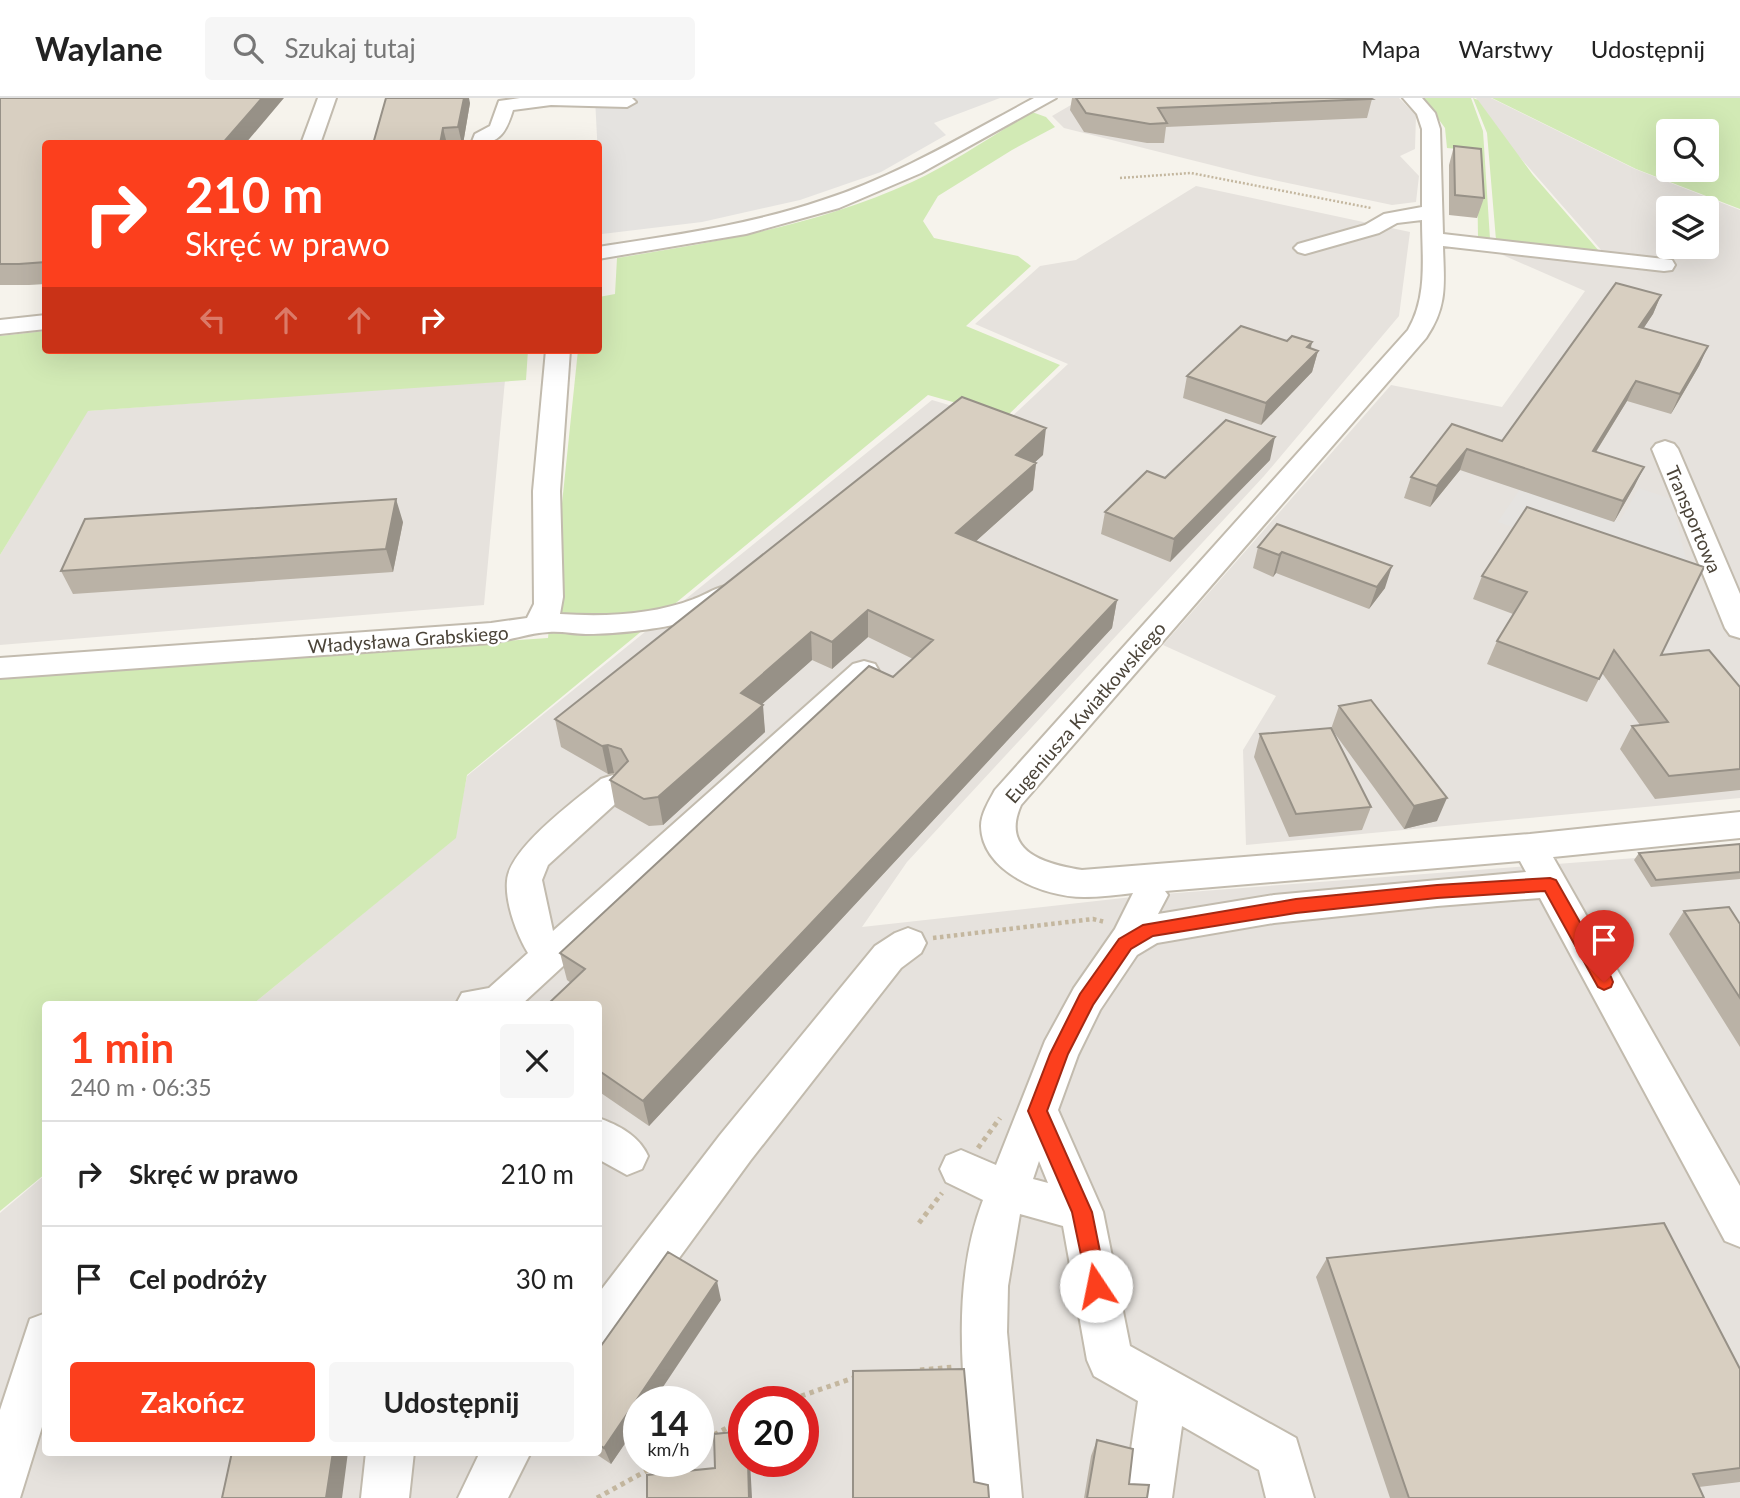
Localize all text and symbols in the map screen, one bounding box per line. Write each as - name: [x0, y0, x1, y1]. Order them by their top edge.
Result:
- search box: [205, 17, 695, 80]
- text: Waylane: [35, 28, 163, 68]
- icon: search: [229, 29, 267, 67]
- text: Szukaj tutaj: [285, 32, 416, 64]
- text: Mapa: [1361, 34, 1420, 63]
- text: Warstwy: [1458, 34, 1553, 63]
- text: Udostępnij: [1591, 34, 1705, 63]
- map controls: [1656, 119, 1719, 259]
- button: search: [1656, 119, 1719, 182]
- text: 210 m: [185, 165, 323, 223]
- icon: right: [70, 168, 161, 259]
- button: layers: [1656, 196, 1719, 259]
- text: Skręć w prawo: [185, 224, 390, 263]
- icon: left: [194, 301, 232, 339]
- icon: ahead: [267, 301, 305, 339]
- icon: ahead: [340, 301, 378, 339]
- icon: right: [413, 301, 451, 339]
- street label: Transportowa: [1661, 462, 1727, 576]
- street label: Eugeniusza Kwiatkowskiego: [1000, 617, 1170, 807]
- street label: Władysława Grabskiego: [307, 621, 509, 657]
- pin: [1574, 910, 1634, 982]
- icon: arrive: [1585, 921, 1623, 959]
- text: 1 min: [70, 1022, 174, 1072]
- button: close: [500, 1024, 574, 1098]
- text: 240 m · 06:35: [70, 1073, 212, 1101]
- icon: right: [70, 1155, 108, 1193]
- text: Skręć w prawo: [129, 1158, 298, 1190]
- text: 210 m: [501, 1158, 574, 1190]
- position arrow: [1059, 1249, 1133, 1323]
- icon: arrive: [70, 1260, 108, 1298]
- text: Cel podróży: [129, 1263, 267, 1295]
- text: 30 m: [516, 1263, 574, 1295]
- button: Zakończ: [70, 1362, 315, 1442]
- button: Udostępnij: [329, 1362, 574, 1442]
- speed limit sign: 20: [728, 1386, 819, 1477]
- text: 14: [648, 1401, 689, 1443]
- text: km/h: [647, 1438, 690, 1460]

